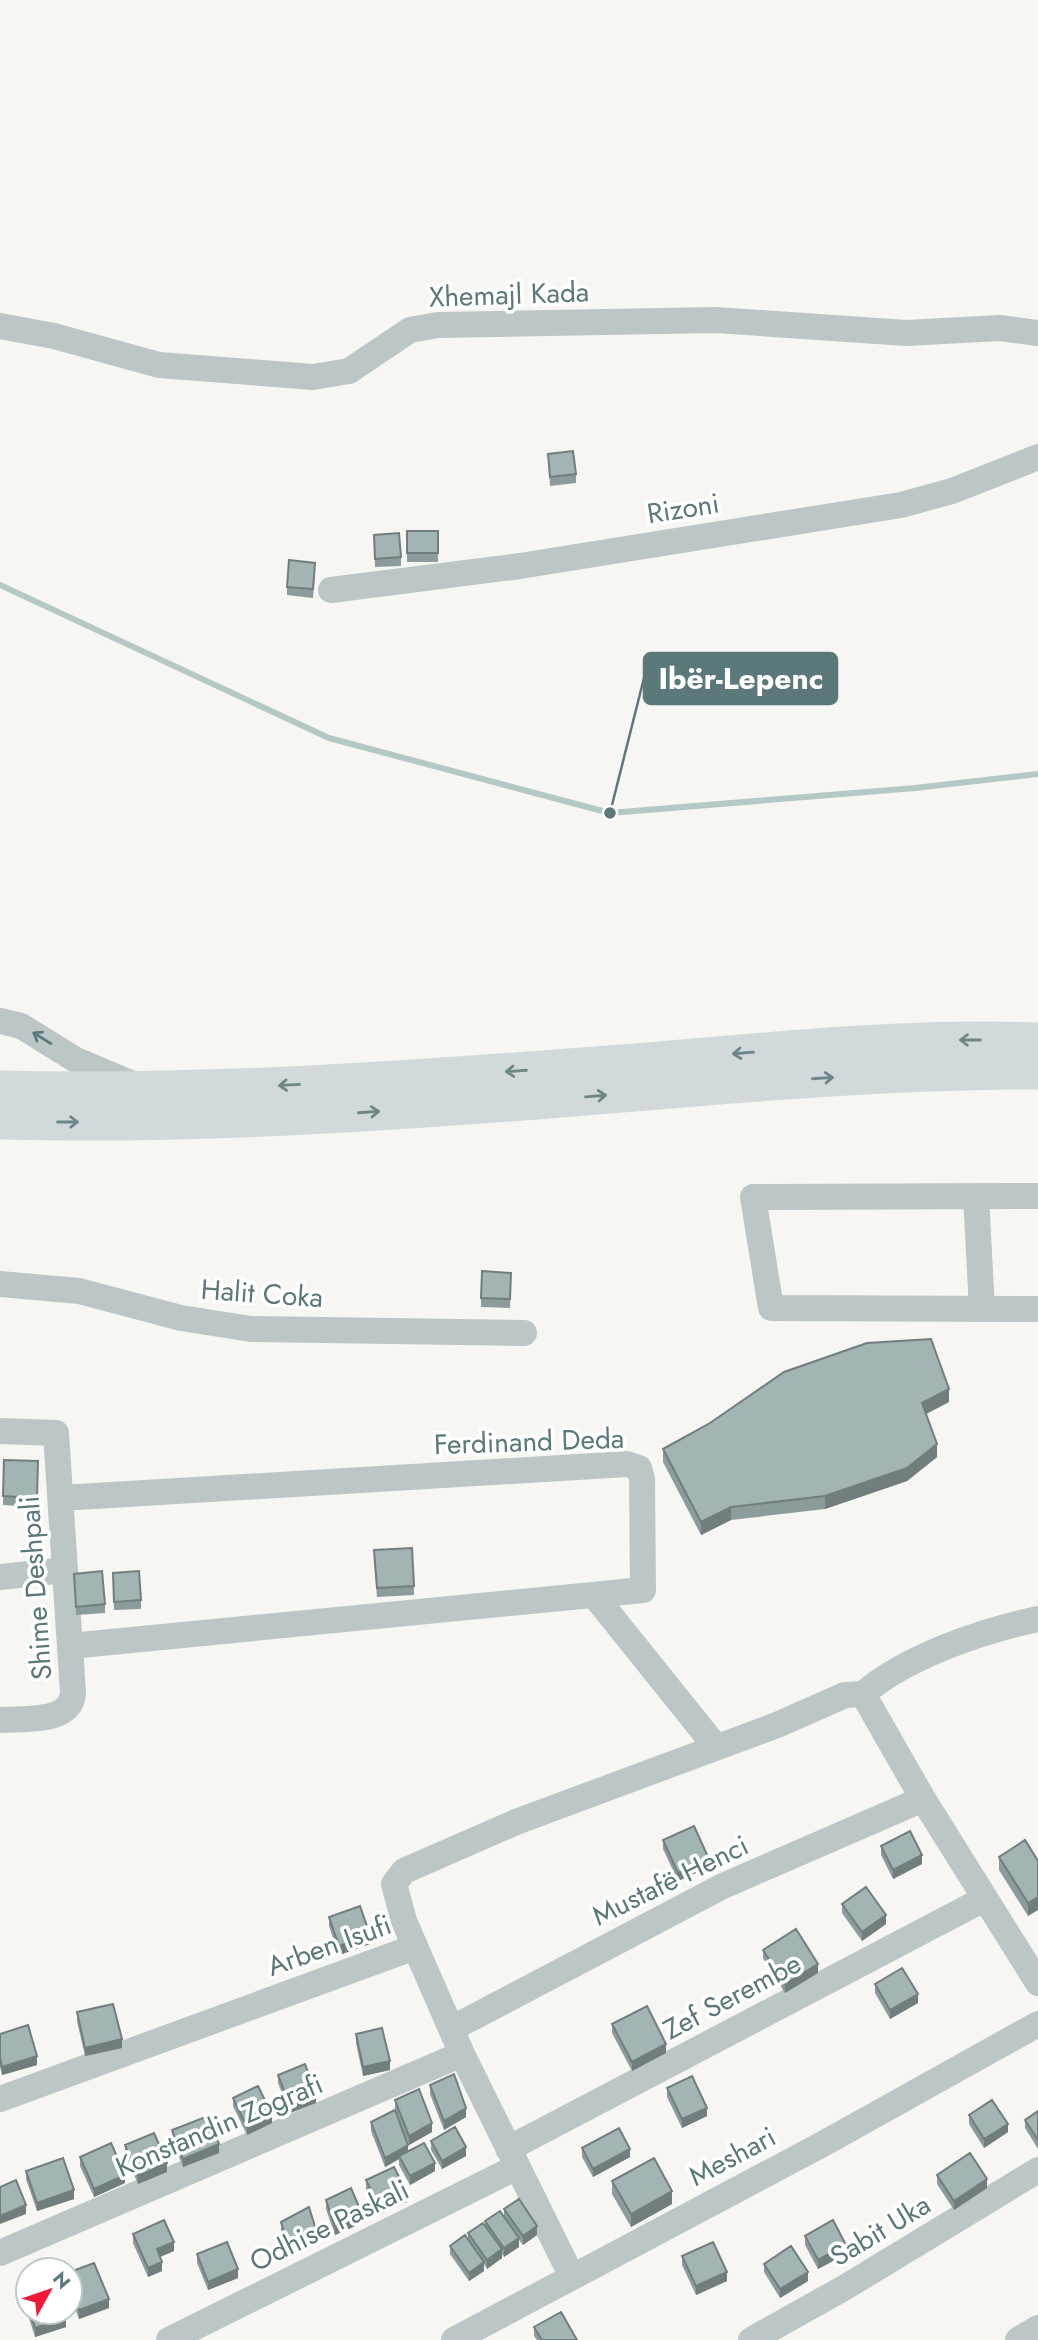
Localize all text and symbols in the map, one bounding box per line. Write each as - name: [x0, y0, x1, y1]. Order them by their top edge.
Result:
- street label: Xhemajl Kada: [428, 271, 590, 318]
- street label: Rizoni: [644, 483, 722, 534]
- callout: Ibër-Lepenc: [644, 653, 837, 704]
- text: Ibër-Lepenc: [658, 657, 824, 700]
- one-way arrow: [32, 1031, 52, 1045]
- one-way arrow: [959, 1033, 982, 1047]
- one-way arrow: [732, 1047, 755, 1060]
- one-way arrow: [505, 1065, 528, 1078]
- one-way arrow: [811, 1071, 833, 1084]
- one-way arrow: [278, 1079, 301, 1092]
- one-way arrow: [584, 1089, 607, 1102]
- one-way arrow: [357, 1105, 380, 1118]
- one-way arrow: [56, 1115, 79, 1129]
- street label: Halit Coka: [199, 1269, 325, 1318]
- street label: Ferdinand Deda: [433, 1418, 625, 1465]
- street label: Shime Deshpali: [9, 1494, 62, 1681]
- street label: Mustafë Henci: [585, 1825, 755, 1936]
- street label: Arben Isufi: [261, 1904, 397, 1987]
- street label: Zef Serembe: [656, 1943, 808, 2050]
- street label: Konstandin Zografi: [109, 2063, 329, 2188]
- street label: Meshari: [681, 2116, 783, 2196]
- street label: Odhise Paskali: [243, 2169, 416, 2282]
- street label: Sabit Uka: [822, 2184, 938, 2276]
- north arrow: [14, 2256, 84, 2326]
- text: N: [46, 2266, 77, 2295]

